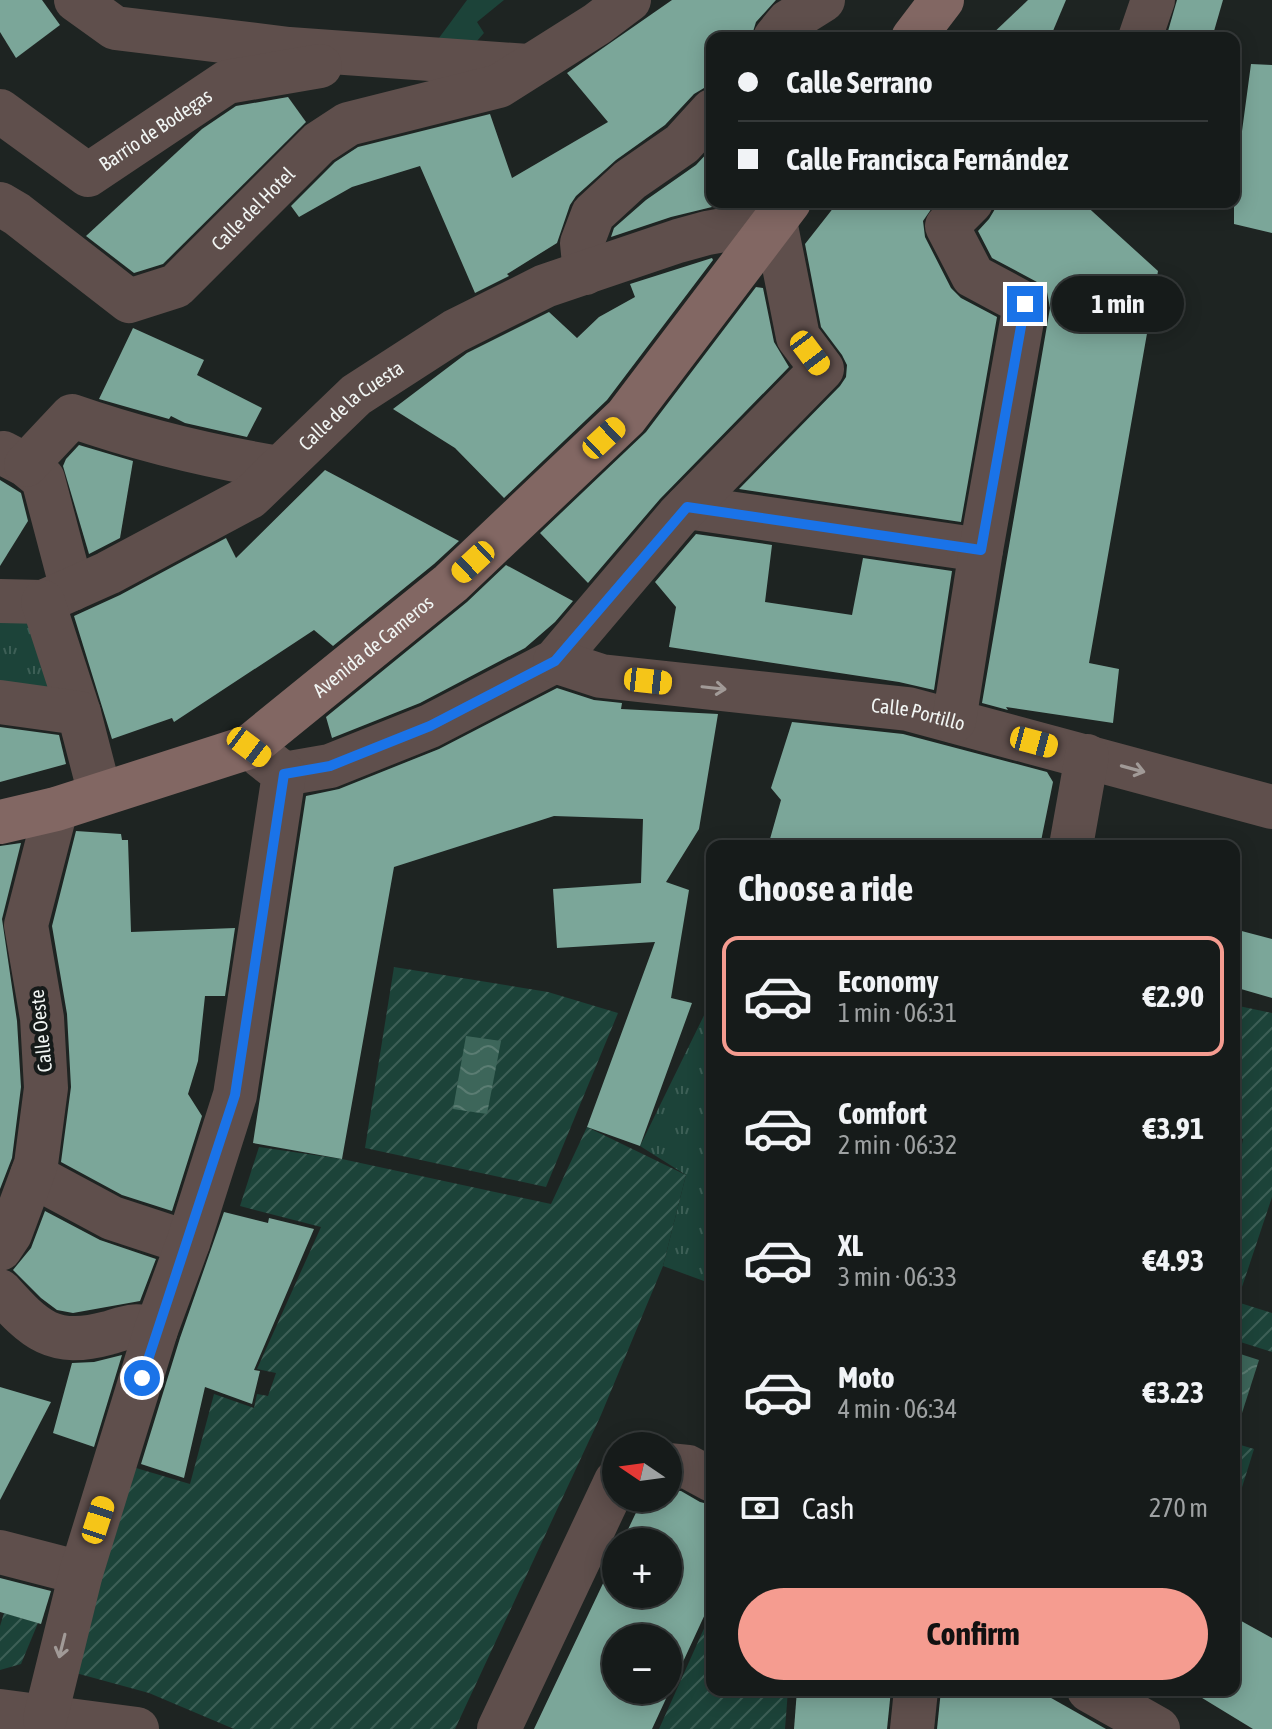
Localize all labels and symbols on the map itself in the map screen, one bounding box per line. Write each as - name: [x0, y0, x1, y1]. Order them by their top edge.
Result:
- street label: Barrio de Bodegas: [94, 84, 216, 175]
- street label: Calle del Hotel: [206, 162, 300, 255]
- callout: 1 min: [1053, 276, 1185, 332]
- route end: [1007, 286, 1043, 322]
- car: [786, 327, 834, 379]
- street label: Calle de la Cuesta: [294, 355, 408, 455]
- car: [578, 413, 630, 463]
- car: [447, 537, 499, 587]
- street label: Avenida de Cameros: [308, 590, 438, 702]
- car: [623, 667, 673, 695]
- one-way arrow: [700, 680, 727, 695]
- street label: Calle Portillo: [870, 693, 968, 735]
- car: [223, 723, 275, 771]
- car: [1008, 724, 1060, 760]
- one-way arrow: [1120, 762, 1146, 777]
- street label: Calle Oeste: [25, 989, 56, 1074]
- route start: [124, 1360, 160, 1396]
- north arrow: [602, 1432, 682, 1512]
- car: [79, 1493, 117, 1547]
- one-way arrow: [53, 1632, 68, 1658]

